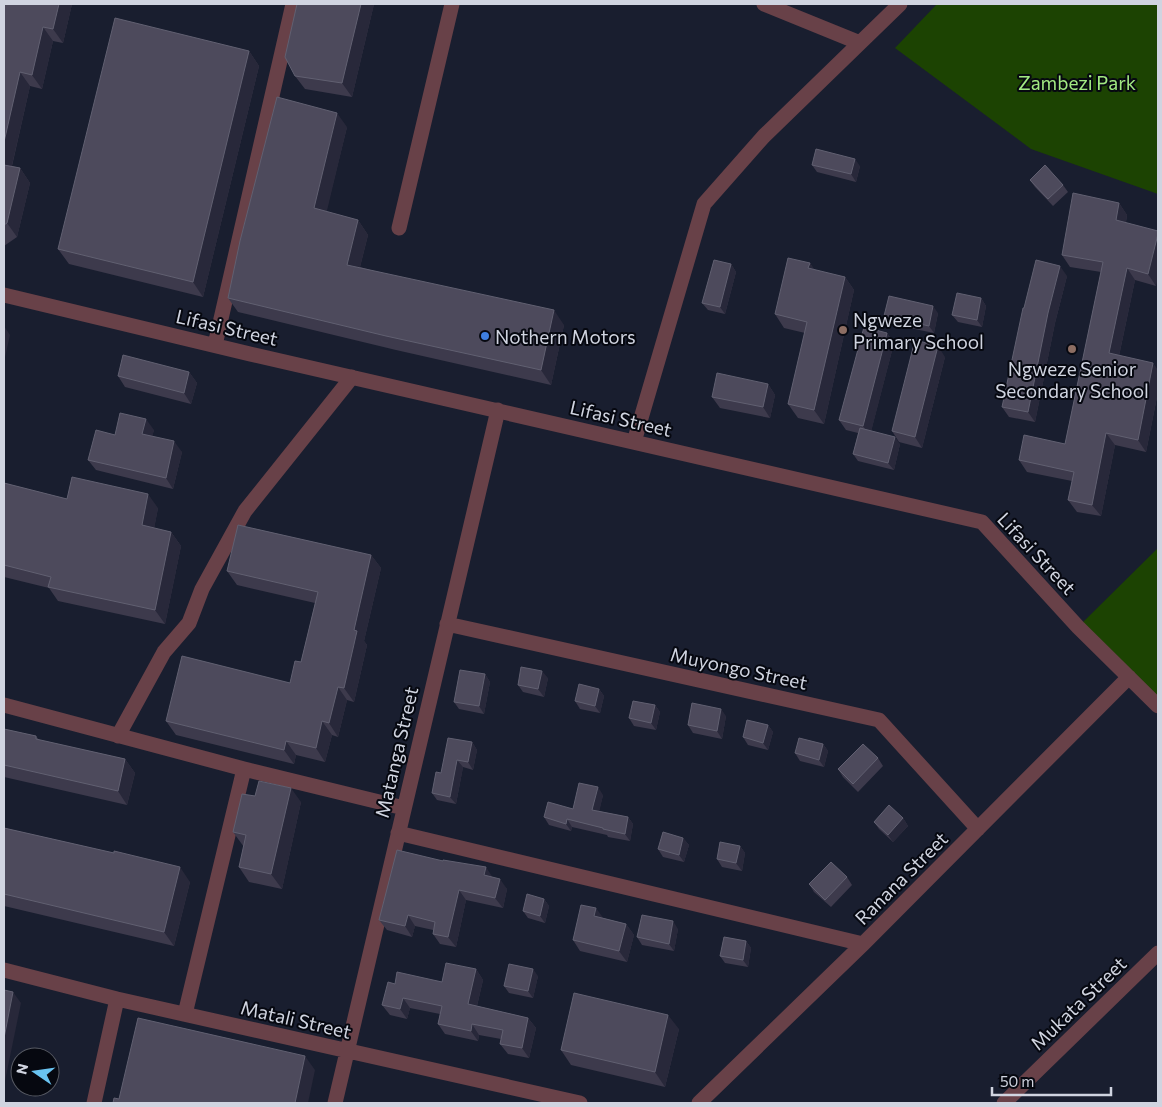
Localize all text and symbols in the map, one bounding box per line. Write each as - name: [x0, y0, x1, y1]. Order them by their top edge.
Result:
- park label: Zambezi Park: [1018, 71, 1136, 94]
- street label: Lifasi Street: [174, 304, 280, 350]
- place label: Ngweze Primary School: [853, 308, 984, 353]
- marker: Ngweze Primary School: [837, 324, 849, 336]
- place label: Nothern Motors: [495, 325, 636, 348]
- marker: Nothern Motors: [479, 330, 491, 342]
- marker: Ngweze Senior Secondary School: [1066, 343, 1078, 355]
- place label: Ngweze Senior Secondary School: [995, 357, 1149, 402]
- street label: Lifasi Street: [568, 395, 674, 441]
- street label: Lifasi Street: [993, 507, 1081, 599]
- street label: Muyongo Street: [668, 642, 810, 694]
- street label: Matanga Street: [370, 684, 422, 820]
- street label: Ranana Street: [850, 827, 952, 929]
- street label: Mukata Street: [1025, 951, 1131, 1054]
- street label: Matali Street: [238, 995, 354, 1043]
- north arrow: [10, 1047, 60, 1097]
- text: N: [12, 1062, 31, 1076]
- scale bar: [992, 1064, 1111, 1096]
- text: 50 m: [1000, 1072, 1034, 1090]

